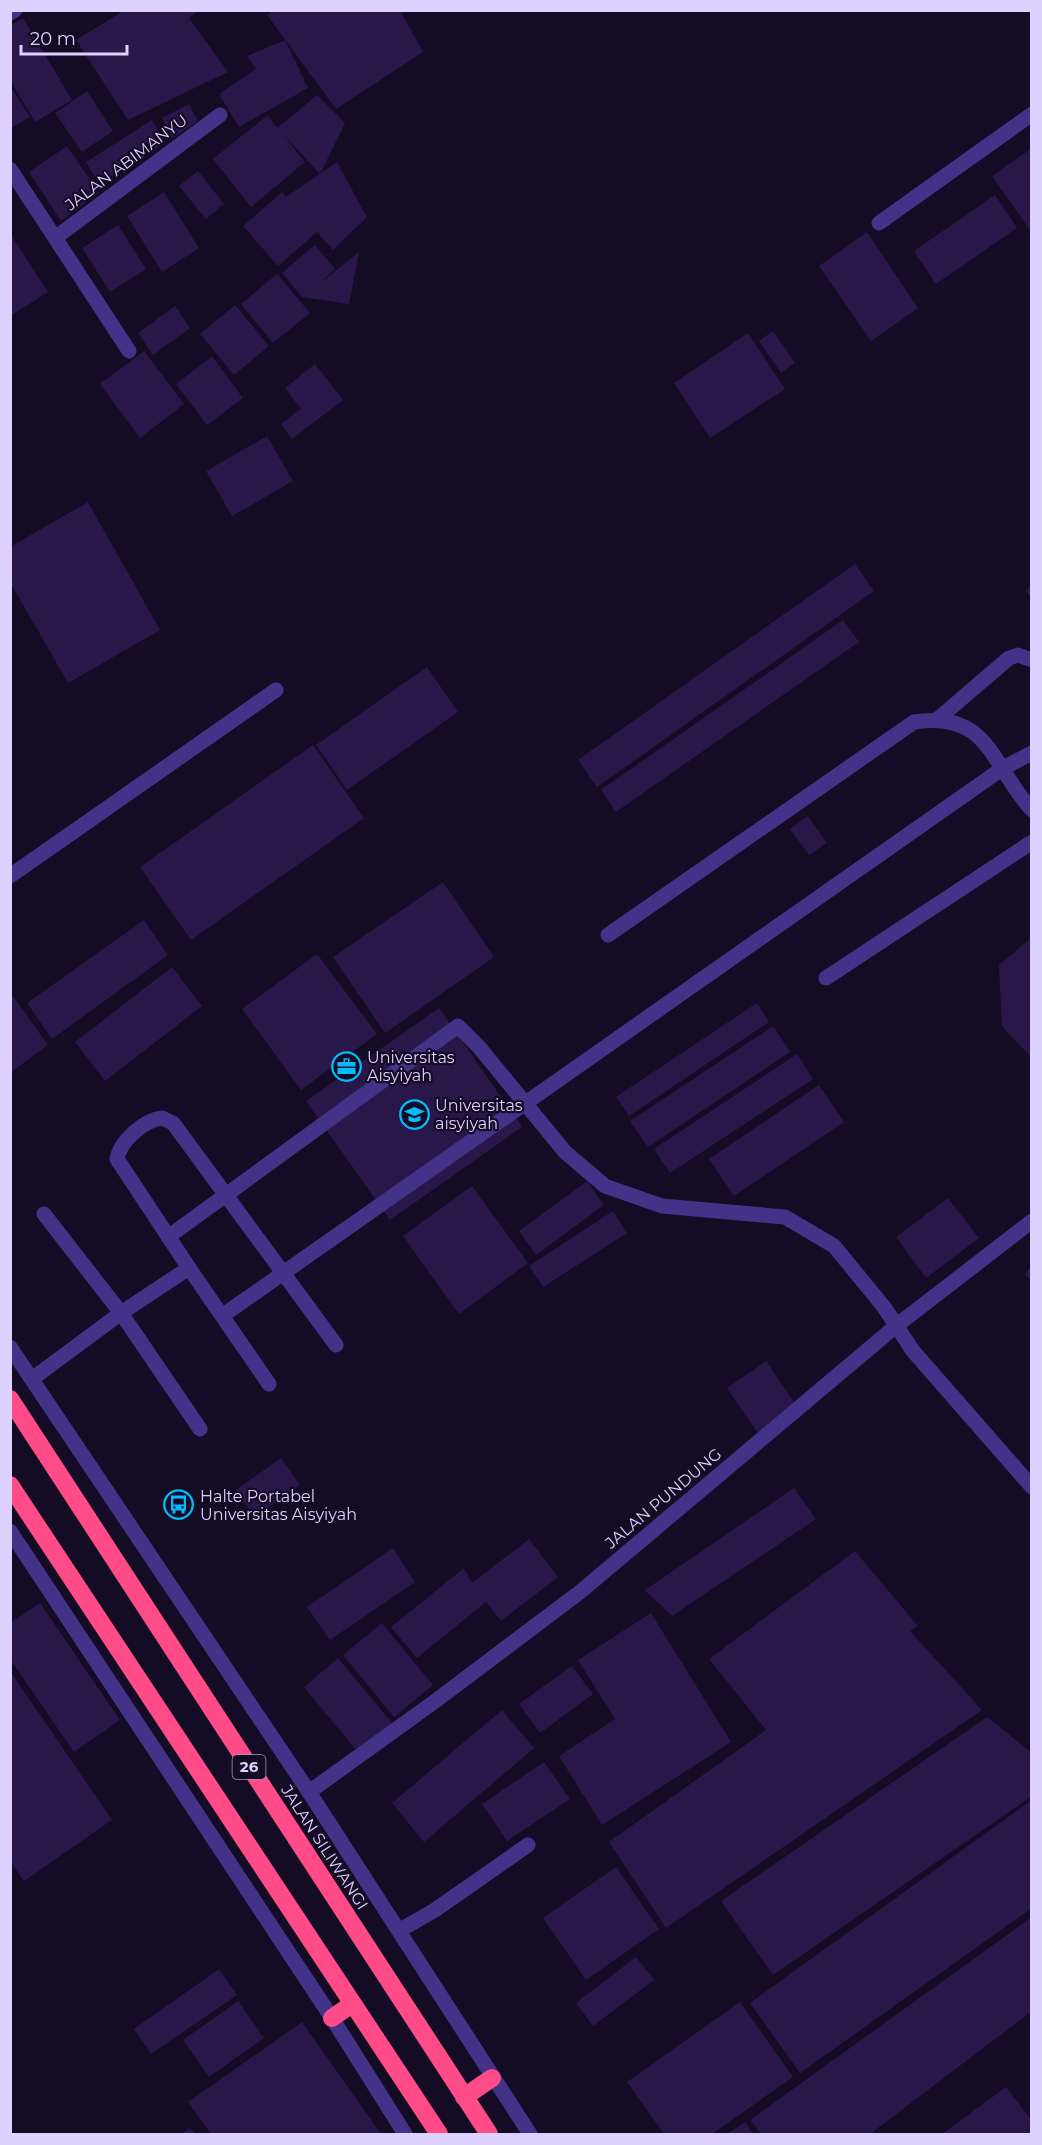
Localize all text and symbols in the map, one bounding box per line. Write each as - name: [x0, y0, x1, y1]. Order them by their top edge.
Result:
- scale bar: [21, 18, 128, 56]
- text: 20 m: [30, 28, 76, 50]
- street label: JALAN ABIMANYU: [61, 110, 191, 215]
- place label: Universitas Aisyiyah: [367, 1048, 455, 1085]
- office icon: Universitas Aisyiyah: [330, 1050, 362, 1082]
- place label: Universitas aisyiyah: [435, 1096, 523, 1133]
- school or university icon: Universitas aisyiyah: [398, 1098, 430, 1130]
- street label: JALAN PUNDUNG: [601, 1444, 725, 1553]
- place label: Halte Portabel Universitas Aisyiyah: [200, 1487, 357, 1524]
- bus stop icon: Halte Portabel Universitas Aisyiyah: [163, 1489, 195, 1521]
- road number: 26: [232, 1755, 266, 1779]
- street label: JALAN SILIWANGI: [277, 1780, 372, 1913]

